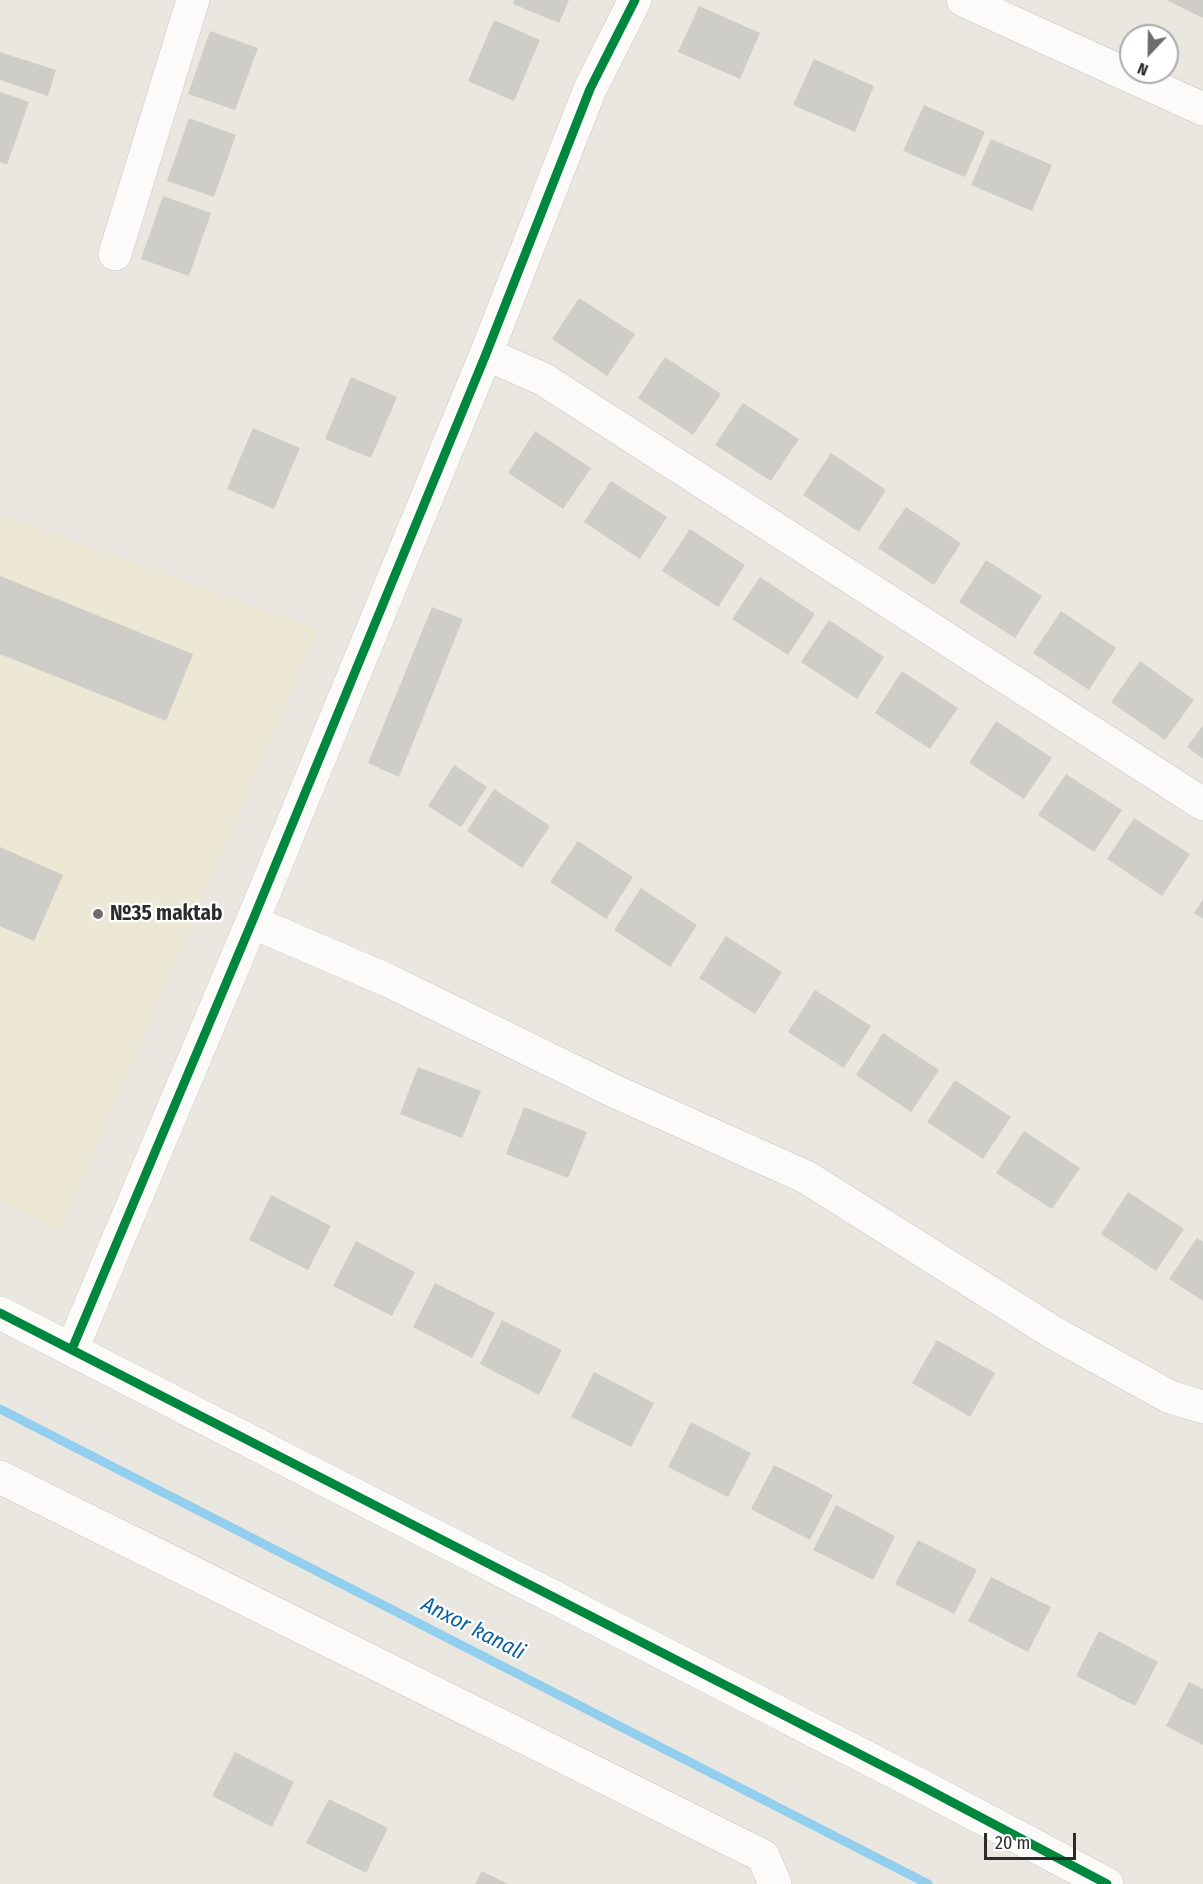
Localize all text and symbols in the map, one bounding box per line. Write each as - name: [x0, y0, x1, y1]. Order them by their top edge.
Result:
- north arrow: [1119, 24, 1179, 84]
- text: N: [1135, 59, 1151, 80]
- place label: №35 maktab: [110, 901, 222, 927]
- marker: №35 maktab: [91, 907, 105, 921]
- water label: Anxor kanali: [417, 1592, 529, 1666]
- scale bar: [987, 1821, 1078, 1859]
- text: 20 m: [995, 1832, 1030, 1854]

